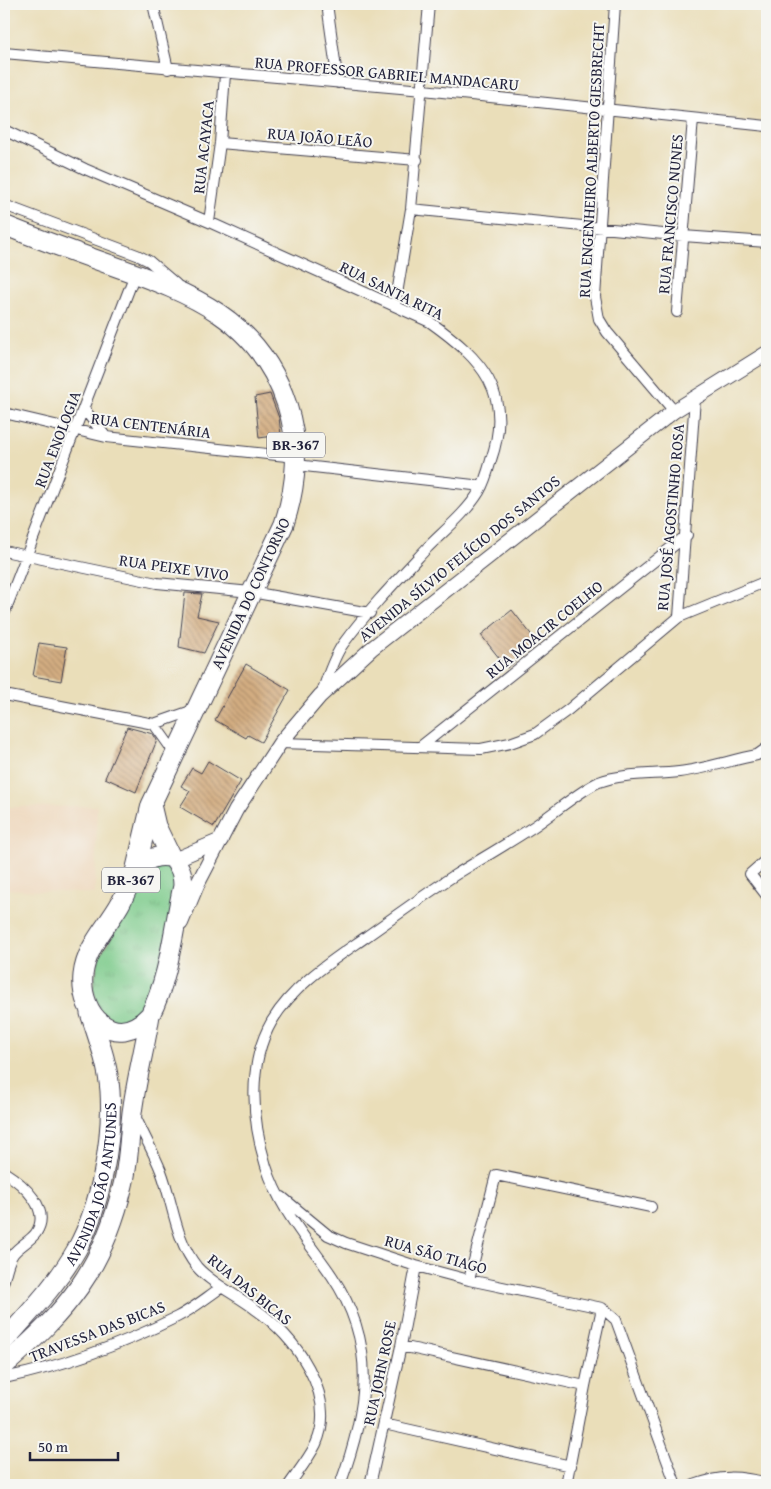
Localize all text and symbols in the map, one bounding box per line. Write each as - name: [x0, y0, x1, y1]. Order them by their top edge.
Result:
- street label: RUA ENGENHEIRO ALBERTO GIESBRECHT: [572, 22, 610, 298]
- street label: RUA PROFESSOR GABRIEL MANDACARU: [254, 49, 521, 97]
- street label: RUA ACAYACA: [186, 99, 220, 195]
- street label: RUA JOÃO LEÃO: [267, 120, 374, 154]
- street label: RUA FRANCISCO NUNES: [651, 133, 689, 295]
- street label: RUA SANTA RITA: [336, 254, 448, 326]
- street label: RUA ENOLOGIA: [28, 387, 87, 491]
- street label: RUA CENTENÁRIA: [90, 406, 213, 444]
- street label: RUA JOSÉ AGOSTINHO ROSA: [650, 422, 690, 611]
- road number: BR-367: [267, 432, 325, 458]
- street label: AVENIDA SÍLVIO FELÍCIO DOS SANTOS: [353, 469, 565, 647]
- street label: AVENIDA DO CONTORNO: [204, 513, 296, 673]
- street label: RUA PEIXE VIVO: [118, 547, 231, 587]
- street label: RUA MOACIR COELHO: [480, 574, 608, 684]
- road number: BR-367: [102, 868, 160, 892]
- street label: AVENIDA JOÃO ANTUNES: [58, 1102, 122, 1270]
- street label: RUA SÃO TIAGO: [382, 1228, 490, 1280]
- street label: RUA DAS BICAS: [203, 1248, 297, 1331]
- street label: TRAVESSA DAS BICAS: [25, 1294, 169, 1368]
- street label: RUA JOHN ROSE: [356, 1318, 402, 1428]
- scale bar: [30, 1429, 118, 1461]
- text: 50 m: [38, 1436, 69, 1457]

